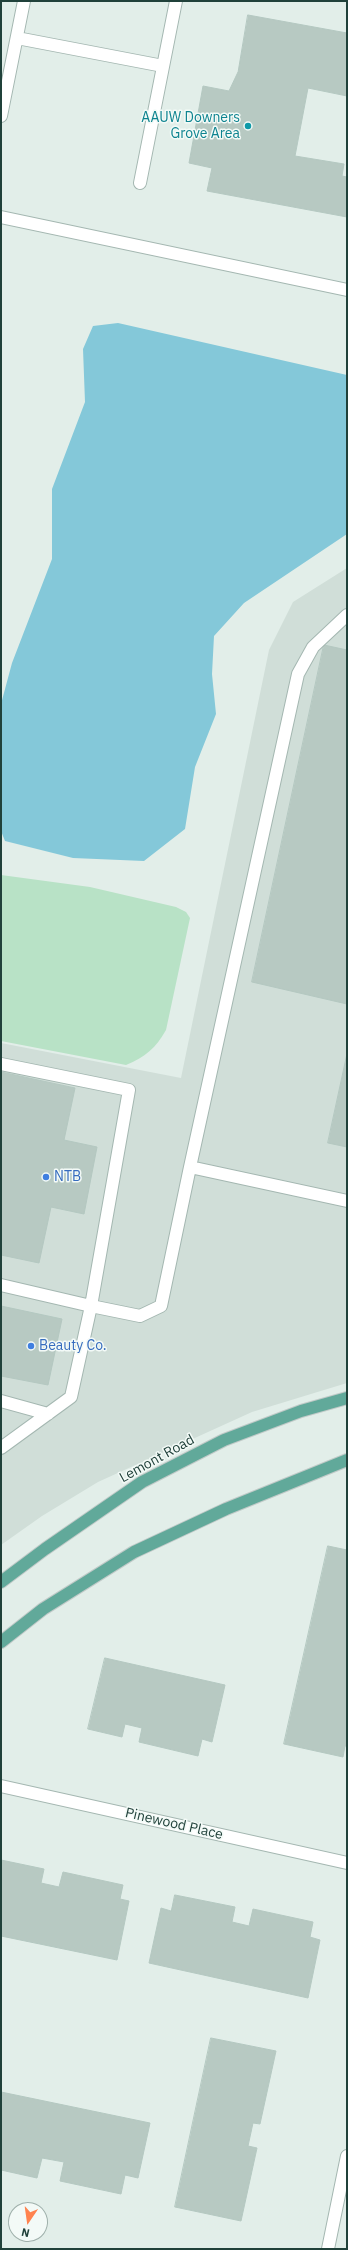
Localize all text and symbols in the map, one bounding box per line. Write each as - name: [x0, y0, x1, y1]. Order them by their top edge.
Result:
- place label: AAUW Downers Grove Area: [141, 110, 240, 142]
- marker: AAUW Downers Grove Area: [243, 121, 253, 131]
- place label: NTB: [54, 1169, 81, 1185]
- marker: NTB: [41, 1172, 51, 1182]
- place label: Beauty Co.: [39, 1338, 107, 1354]
- marker: Beauty Co.: [26, 1341, 36, 1351]
- street label: Lemont Road: [117, 1432, 197, 1486]
- street label: Pinewood Place: [124, 1805, 224, 1843]
- north arrow: [8, 2202, 48, 2242]
- text: N: [20, 2225, 31, 2240]

